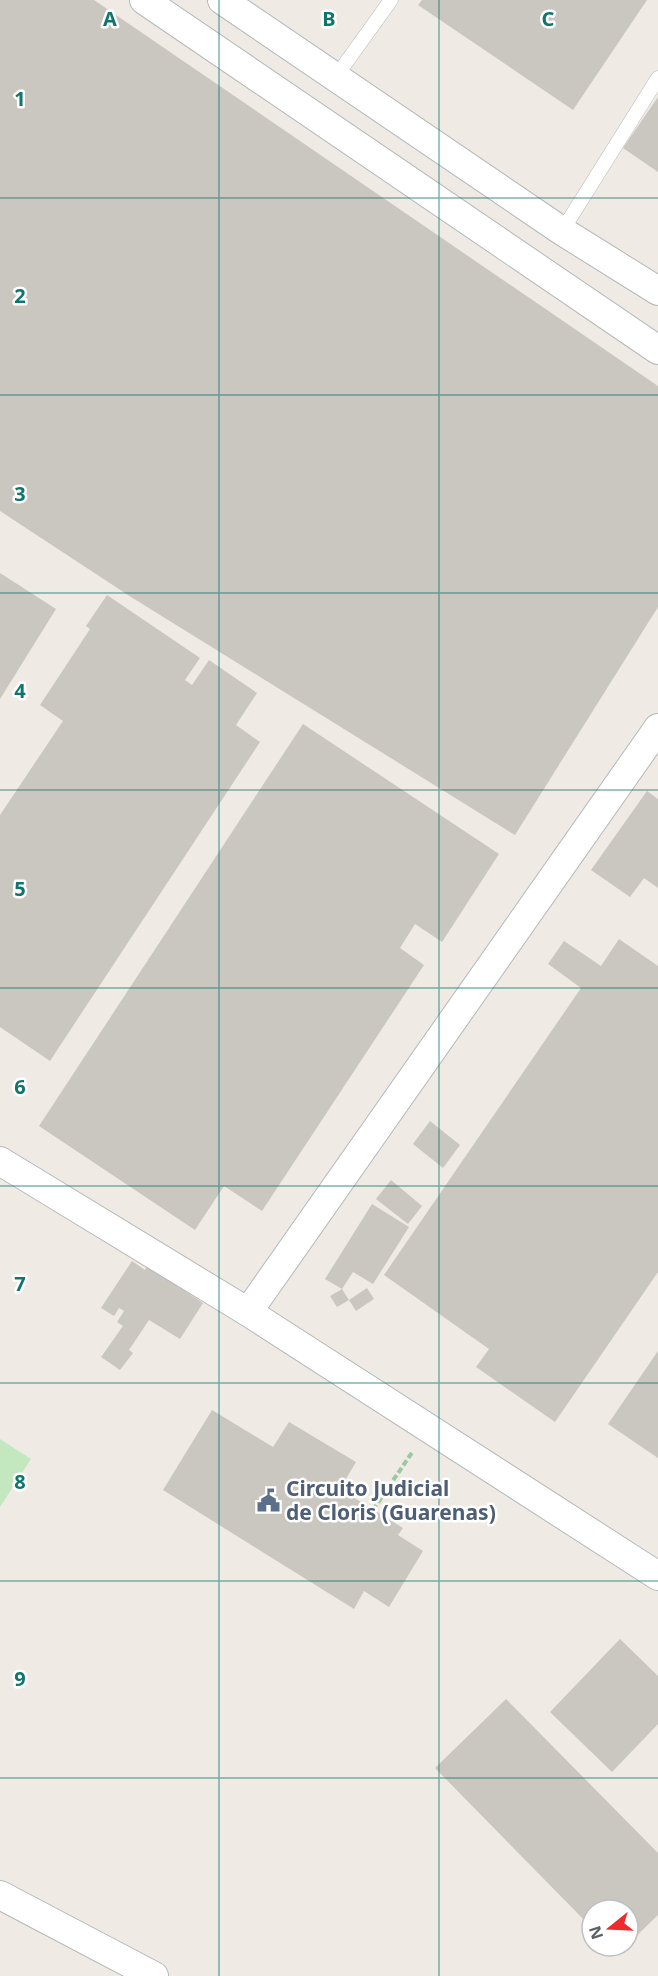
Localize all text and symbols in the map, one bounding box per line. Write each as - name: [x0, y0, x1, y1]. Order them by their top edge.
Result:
- text: A: [103, 5, 117, 32]
- text: B: [322, 5, 336, 32]
- text: C: [542, 5, 555, 32]
- text: 1: [14, 85, 26, 112]
- text: 2: [14, 282, 26, 309]
- text: 3: [14, 480, 26, 507]
- text: 4: [14, 677, 26, 704]
- text: 5: [14, 875, 26, 902]
- text: 6: [14, 1073, 26, 1100]
- text: 7: [14, 1270, 26, 1297]
- text: 8: [14, 1468, 26, 1495]
- place label: Circuito Judicial de Cloris (Guarenas): [286, 1474, 496, 1526]
- public building icon: Circuito Judicial de Cloris (Guarenas): [255, 1487, 281, 1513]
- text: 9: [14, 1665, 26, 1692]
- north arrow: [580, 1898, 640, 1958]
- text: N: [583, 1923, 608, 1942]

